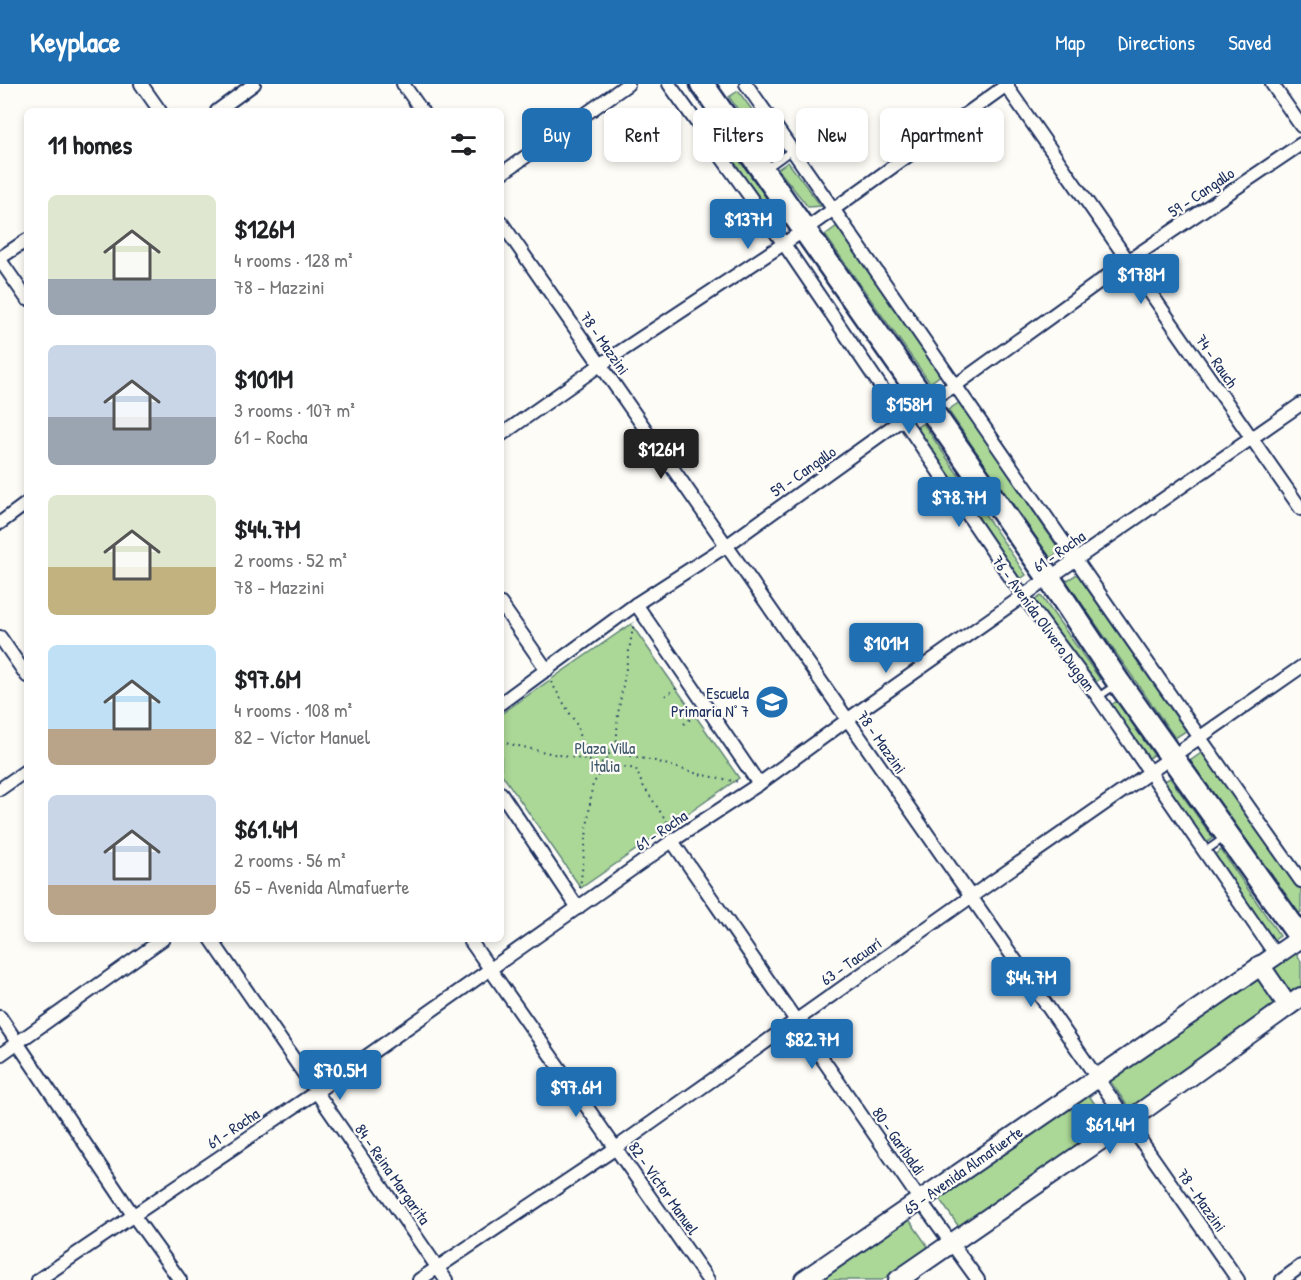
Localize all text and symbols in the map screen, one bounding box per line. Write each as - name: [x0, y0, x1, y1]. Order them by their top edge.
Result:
- text: Keyplace: [30, 23, 120, 61]
- text: Map: [1055, 28, 1085, 57]
- text: Directions: [1118, 28, 1195, 57]
- text: Saved: [1228, 28, 1271, 57]
- chip: Buy: [522, 108, 592, 162]
- chip: Rent: [604, 108, 681, 162]
- chip: Filters: [693, 108, 784, 162]
- chip: New: [796, 108, 868, 162]
- chip: Apartment: [880, 108, 1004, 162]
- text: 11 homes: [48, 127, 132, 162]
- icon: filters: [447, 128, 480, 161]
- street label: 59 - Cangallo: [1164, 161, 1239, 222]
- pin: $137M: [706, 199, 790, 250]
- text: $137M: [724, 205, 772, 232]
- text: $126M: [234, 211, 295, 246]
- icon: home: [96, 219, 168, 291]
- text: 4 rooms · 128 m²: [234, 246, 353, 273]
- pin: $178M: [1099, 254, 1183, 305]
- text: $178M: [1117, 260, 1165, 287]
- text: 78 - Mazzini: [234, 273, 325, 300]
- street label: 78 - Mazzini: [575, 307, 635, 379]
- street label: 74 - Rauch: [1191, 330, 1244, 392]
- text: $101M: [234, 361, 293, 396]
- icon: home: [96, 369, 168, 441]
- pin: $158M: [867, 384, 951, 435]
- text: $158M: [886, 390, 932, 417]
- text: 3 rooms · 107 m²: [234, 396, 355, 423]
- text: 61 - Rocha: [234, 423, 308, 450]
- pin: $126M: [619, 429, 703, 480]
- text: $126M: [638, 435, 684, 462]
- street label: 59 - Cangallo: [766, 440, 841, 502]
- pin: $78.7M: [910, 477, 1008, 528]
- text: $78.7M: [932, 483, 986, 510]
- text: $44.7M: [234, 511, 301, 546]
- icon: home: [96, 519, 168, 591]
- street label: 61 - Rocha: [1029, 525, 1089, 577]
- text: 2 rooms · 52 m²: [234, 546, 347, 573]
- street label: 76 - Avenida Olivero Duggan: [987, 550, 1101, 696]
- text: 78 - Mazzini: [234, 573, 325, 600]
- pin: $101M: [844, 623, 928, 674]
- text: $101M: [863, 629, 909, 656]
- text: $97.6M: [234, 661, 301, 696]
- icon: home: [96, 669, 168, 741]
- place label: Escuela Primaria N° 7: [671, 682, 749, 722]
- school or university icon: Escuela Primaria N° 7: [754, 684, 790, 720]
- text: 4 rooms · 108 m²: [234, 696, 352, 723]
- street label: 78 - Mazzini: [852, 706, 912, 778]
- text: 82 - Víctor Manuel: [234, 723, 370, 750]
- park label: Plaza Villa Italia: [575, 737, 635, 777]
- street label: 61 - Rocha: [630, 804, 692, 856]
- text: $61.4M: [234, 811, 298, 846]
- icon: home: [96, 819, 168, 891]
- text: 2 rooms · 56 m²: [234, 846, 346, 873]
- text: 65 - Avenida Almafuerte: [234, 873, 409, 900]
- street label: 63 - Tacuarí: [816, 932, 886, 990]
- pin: $44.7M: [982, 957, 1080, 1008]
- text: $44.7M: [1005, 963, 1057, 990]
- pin: $82.7M: [763, 1019, 861, 1070]
- text: $82.7M: [785, 1025, 839, 1052]
- pin: $70.5M: [291, 1050, 389, 1101]
- text: $70.5M: [313, 1056, 367, 1083]
- pin: $97.6M: [527, 1067, 625, 1118]
- text: $97.6M: [550, 1073, 602, 1100]
- street label: 61 - Rocha: [202, 1102, 264, 1154]
- street label: 80 - Garibaldi: [867, 1103, 931, 1179]
- pin: $61.4M: [1061, 1104, 1159, 1155]
- text: $61.4M: [1085, 1110, 1135, 1137]
- street label: 84 - Reina Margarita: [350, 1119, 436, 1229]
- street label: 65 - Avenida Almafuerte: [899, 1120, 1027, 1219]
- street label: 82 - Víctor Manuel: [624, 1137, 705, 1240]
- street label: 78 - Mazzini: [1172, 1164, 1232, 1236]

